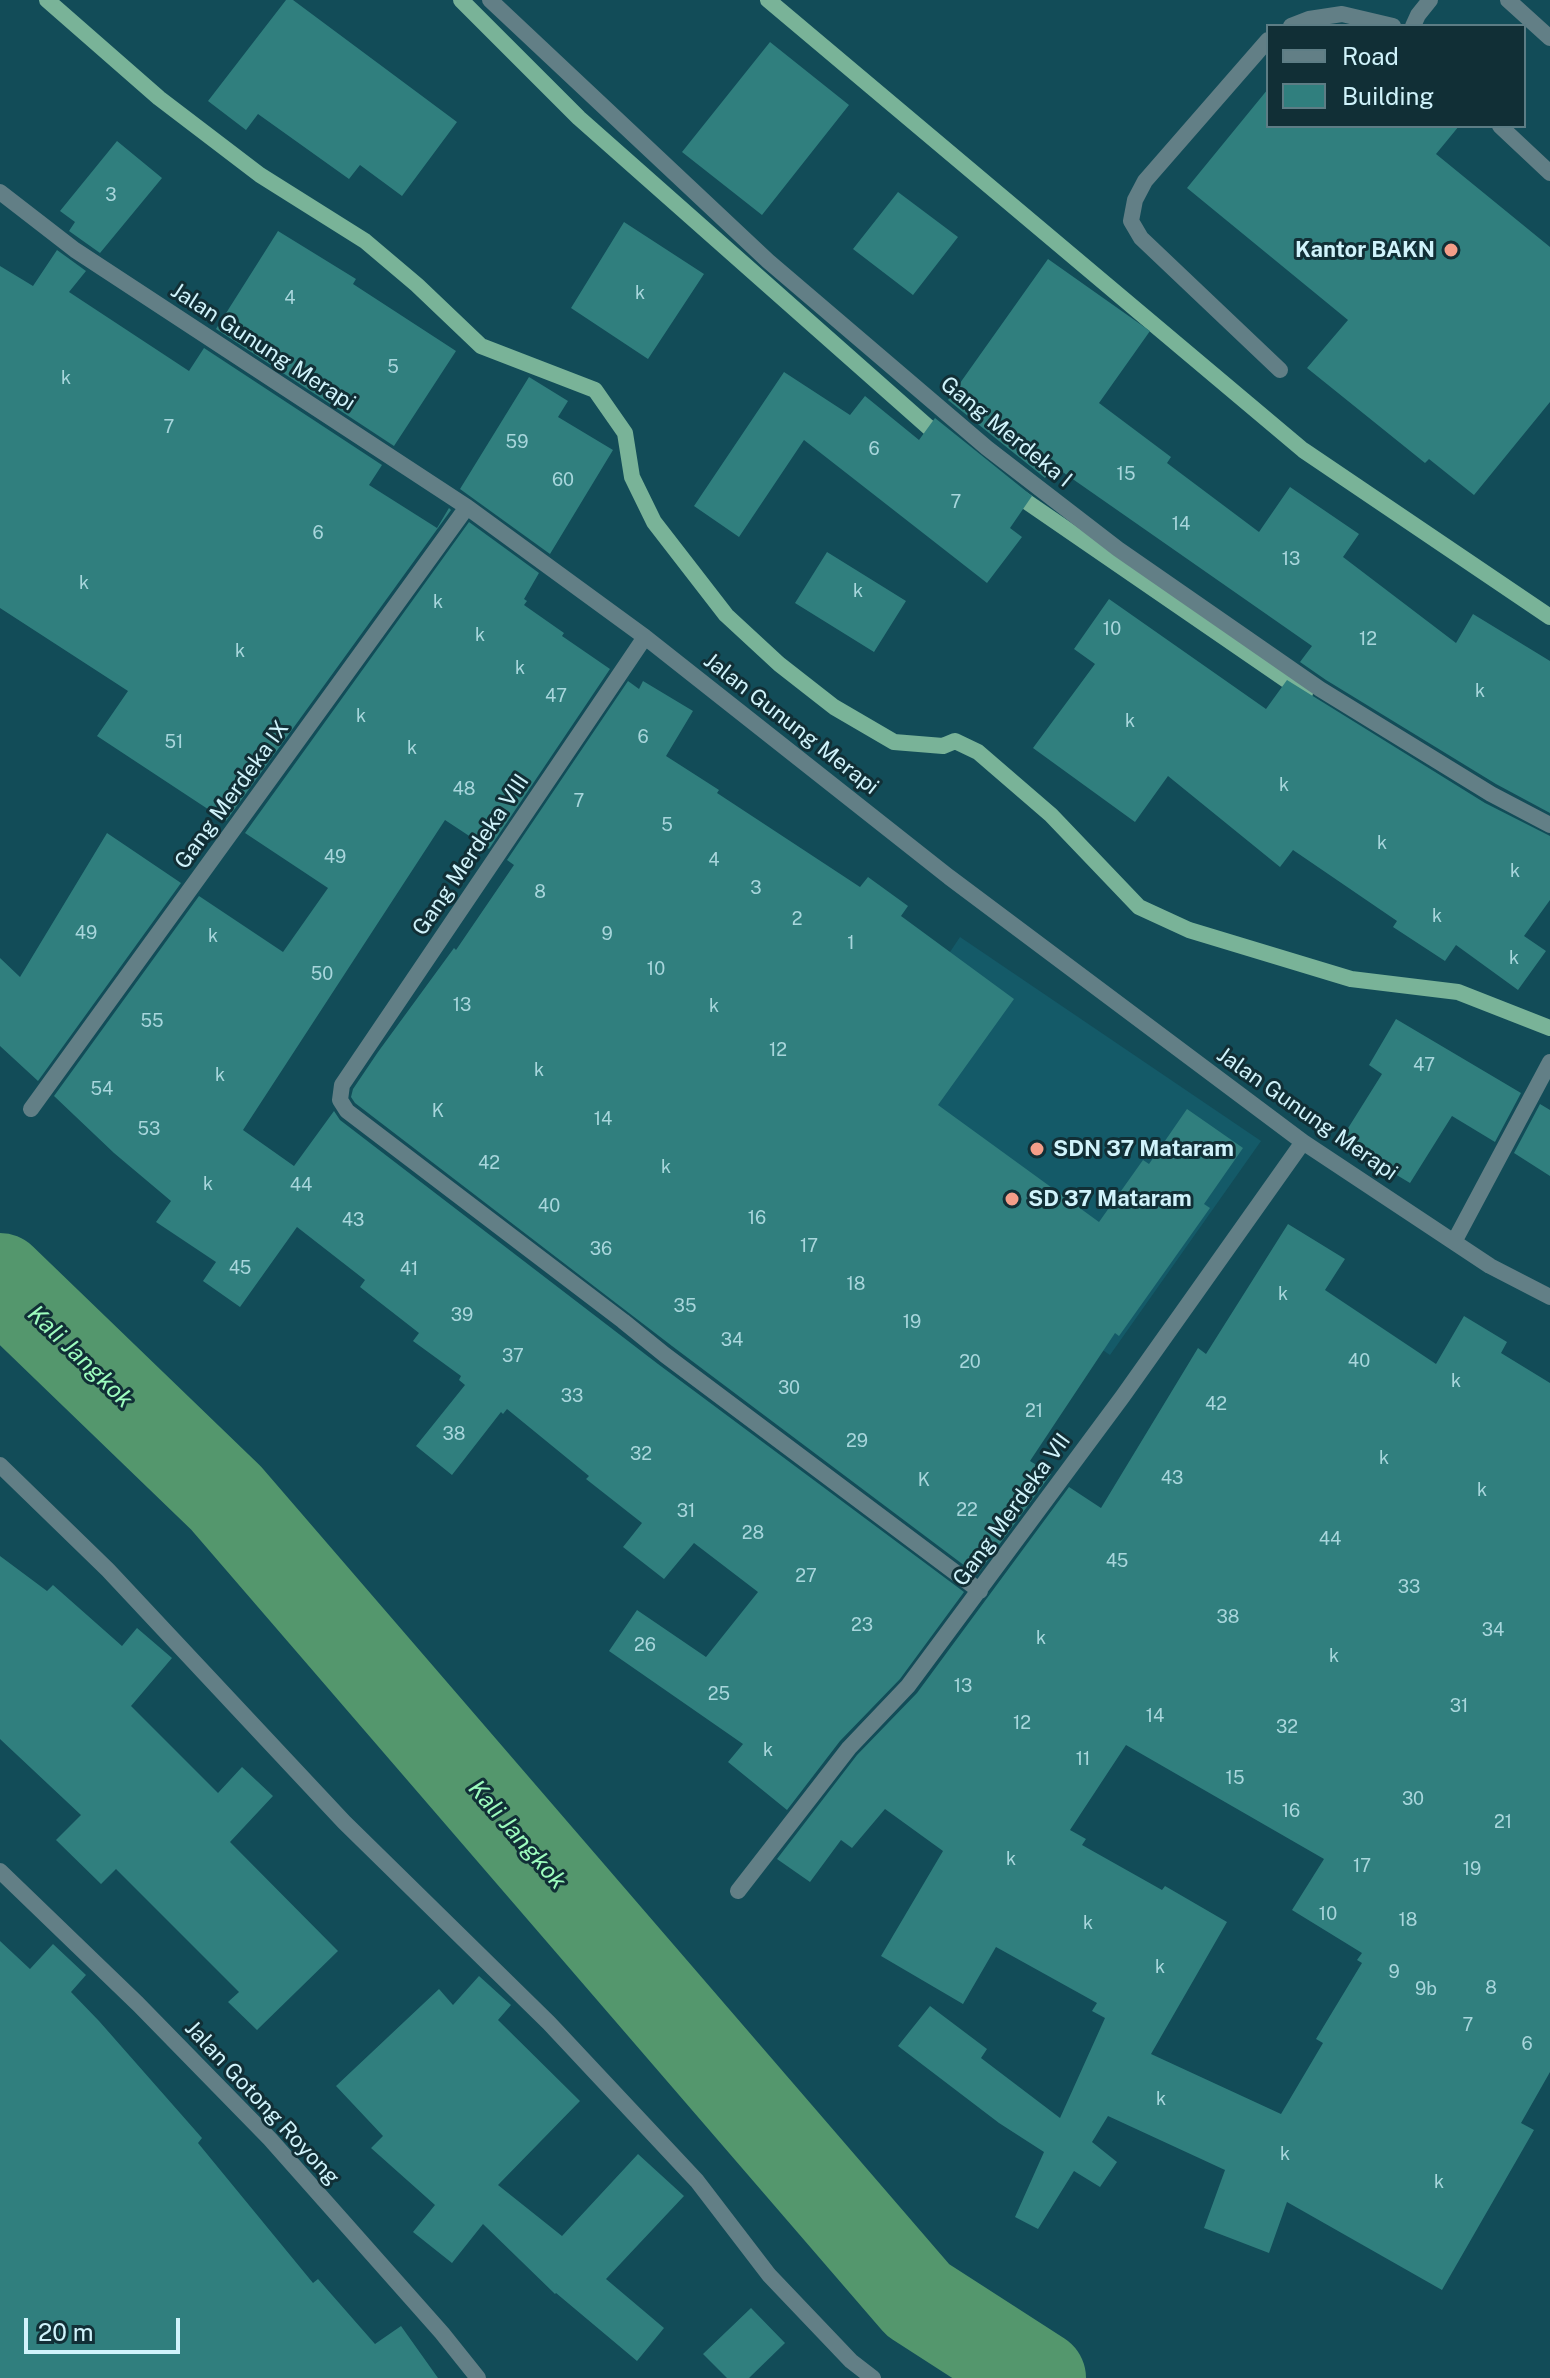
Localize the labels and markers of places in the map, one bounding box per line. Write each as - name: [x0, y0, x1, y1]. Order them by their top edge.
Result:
- place label: Kantor BAKN: [1295, 237, 1435, 263]
- marker: Kantor BAKN: [1442, 241, 1460, 259]
- place label: SDN 37 Mataram: [1053, 1136, 1234, 1162]
- marker: SDN 37 Mataram: [1028, 1140, 1046, 1158]
- place label: SD 37 Mataram: [1028, 1186, 1192, 1212]
- marker: SD 37 Mataram: [1003, 1190, 1021, 1208]

